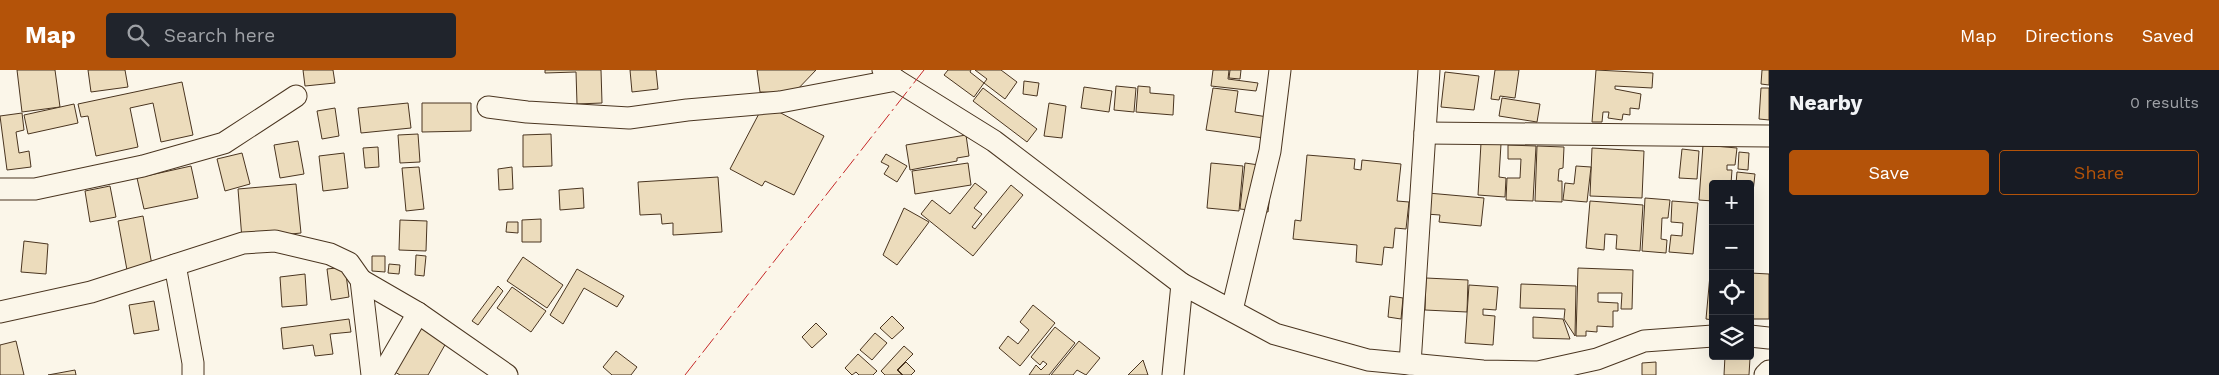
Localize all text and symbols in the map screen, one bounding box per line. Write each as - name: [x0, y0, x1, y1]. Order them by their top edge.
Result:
- search box: [106, 13, 456, 58]
- text: Map: [25, 21, 76, 49]
- icon: search: [124, 21, 152, 49]
- text: Search here: [164, 24, 275, 47]
- text: Map: [1960, 25, 1997, 46]
- text: Directions: [2025, 25, 2114, 46]
- text: Saved: [2142, 25, 2194, 46]
- text: Nearby: [1789, 90, 1862, 115]
- text: 0 results: [2130, 93, 2199, 112]
- button: Save: [1789, 150, 1989, 195]
- button: Share: [1999, 150, 2199, 195]
- map controls: [1709, 180, 1754, 360]
- button: +: [1709, 180, 1754, 225]
- button: −: [1709, 225, 1754, 270]
- button: locate: [1709, 270, 1754, 315]
- button: layers: [1709, 315, 1754, 360]

